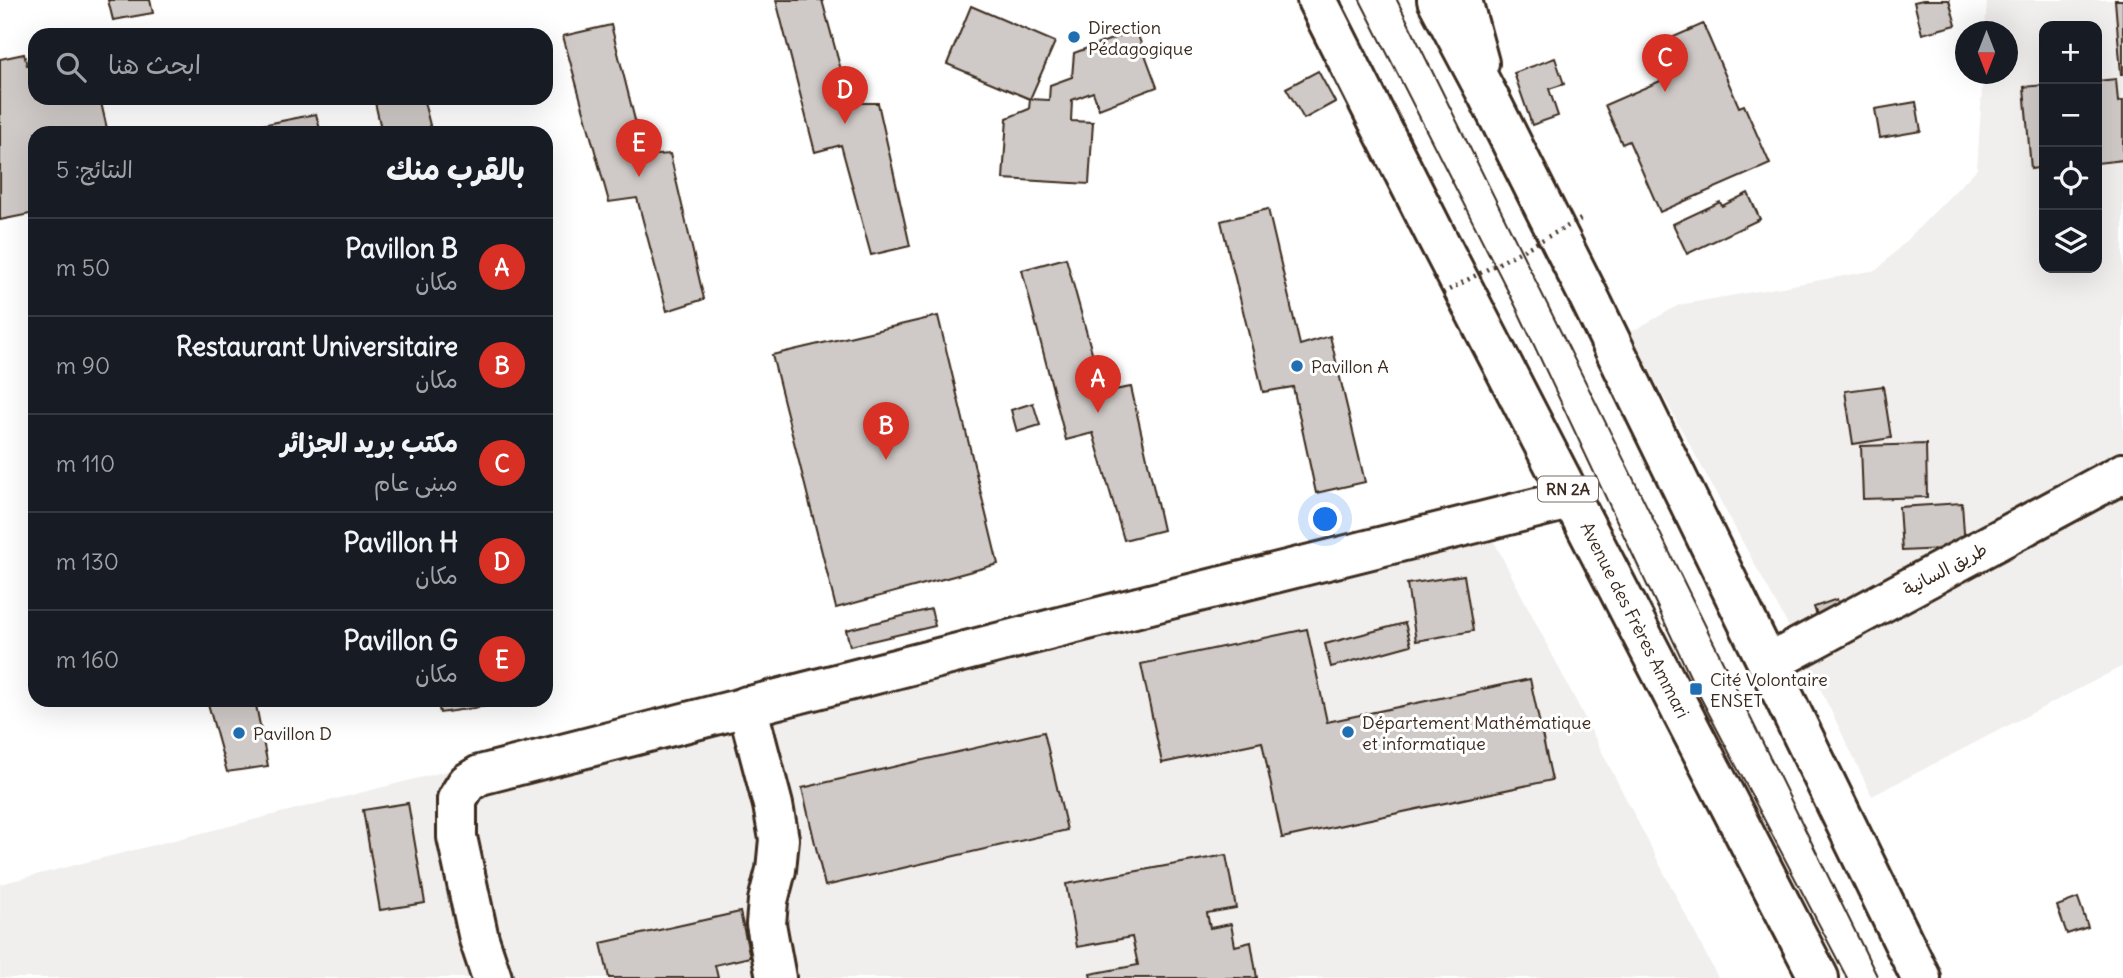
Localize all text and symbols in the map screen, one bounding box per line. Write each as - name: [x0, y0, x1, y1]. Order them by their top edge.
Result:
- place label: Direction Pédagogique: [1088, 16, 1193, 60]
- north arrow: [1955, 21, 2018, 84]
- map controls: [2039, 21, 2102, 273]
- button: +: [2039, 21, 2102, 84]
- search box: [28, 28, 553, 105]
- marker: Direction Pédagogique: [1066, 29, 1082, 45]
- pin: C: [1642, 34, 1688, 92]
- icon: search: [52, 48, 90, 86]
- text: ابحث هنا: [108, 48, 201, 81]
- pin: D: [822, 66, 868, 124]
- button: −: [2039, 84, 2102, 147]
- pin: E: [616, 119, 662, 177]
- button: locate: [2039, 147, 2102, 210]
- text: بالقرب منك: [386, 150, 525, 188]
- text: النتائج: 5: [56, 155, 133, 184]
- button: layers: [2039, 210, 2102, 273]
- text: Pavillon B: [345, 232, 458, 265]
- text: 50 m: [56, 253, 110, 282]
- text: A: [495, 253, 509, 282]
- text: مكان: [415, 267, 458, 296]
- text: Restaurant Universitaire: [176, 330, 458, 363]
- text: 90 m: [56, 351, 110, 380]
- text: B: [494, 351, 510, 380]
- pin: A: [1075, 355, 1121, 413]
- place label: Pavillon A: [1311, 355, 1389, 378]
- marker: Pavillon A: [1289, 358, 1305, 374]
- text: مكان: [415, 365, 458, 394]
- pin: B: [863, 402, 909, 460]
- text: مكتب بريد الجزائر: [281, 426, 458, 459]
- text: 110 m: [56, 449, 115, 478]
- text: C: [494, 449, 510, 478]
- text: مبنى عام: [374, 468, 458, 497]
- road number: RN 2A: [1538, 476, 1598, 502]
- your location: [1308, 502, 1342, 536]
- street label: Avenue des Frères Ammari: [1575, 518, 1695, 722]
- text: Pavillon H: [344, 526, 458, 559]
- street label: طريق السانية: [1899, 537, 1991, 601]
- text: 130 m: [56, 547, 119, 576]
- text: D: [494, 547, 510, 576]
- text: مكان: [415, 561, 458, 590]
- text: Pavillon G: [343, 624, 458, 657]
- text: 160 m: [56, 645, 119, 674]
- text: E: [495, 645, 509, 674]
- text: مكان: [415, 659, 458, 688]
- place label: Cité Volontaire ENSET: [1710, 668, 1828, 712]
- marker: Cité Volontaire ENSET: [1688, 681, 1704, 697]
- place label: Département Mathématique et informatique: [1362, 711, 1591, 755]
- place label: Pavillon D: [253, 722, 332, 745]
- marker: Département Mathématique et informatique: [1340, 724, 1356, 740]
- marker: Pavillon D: [231, 725, 247, 741]

